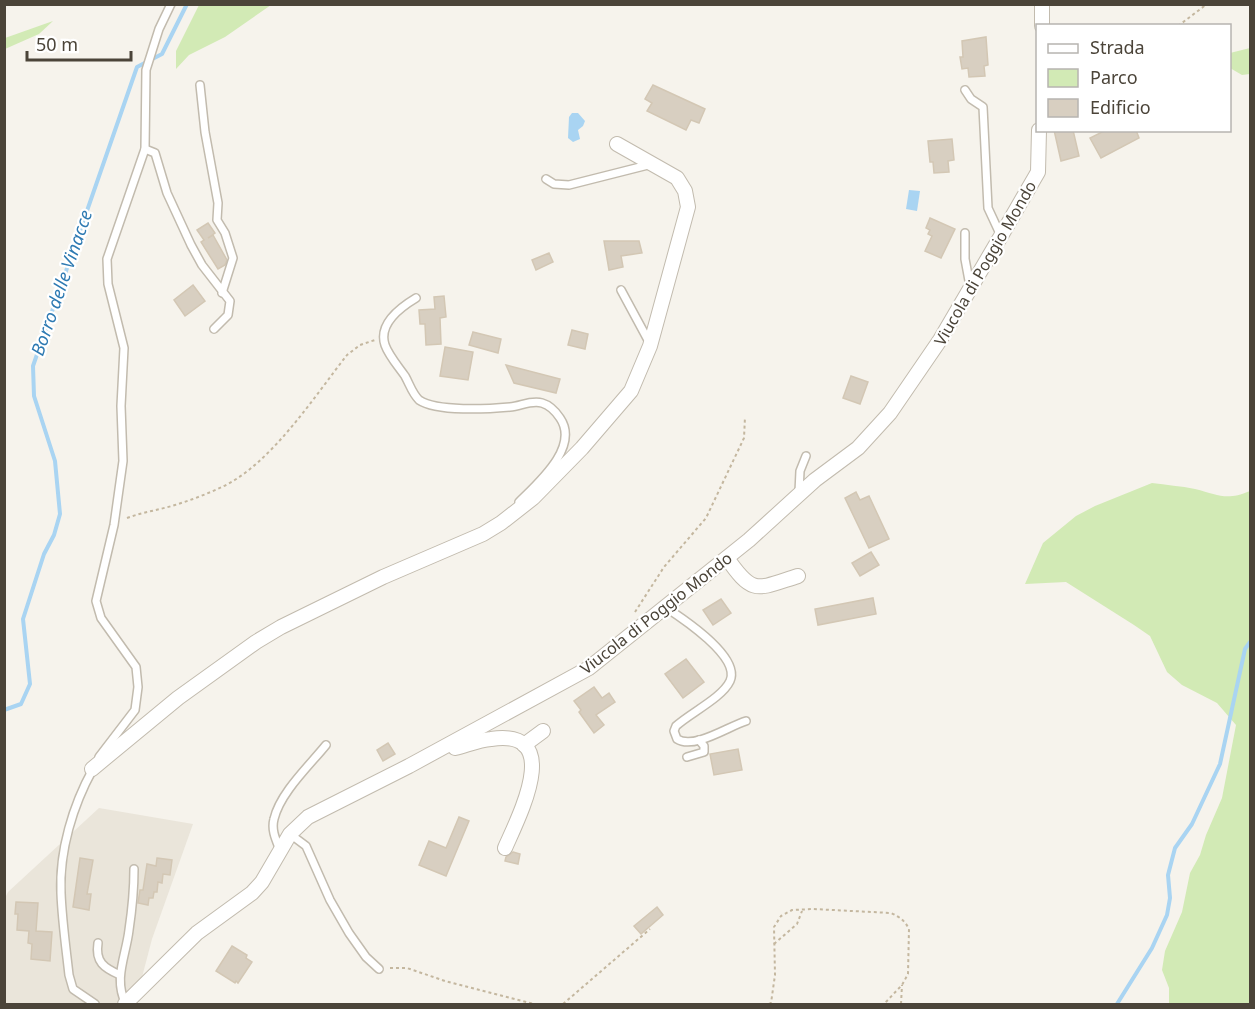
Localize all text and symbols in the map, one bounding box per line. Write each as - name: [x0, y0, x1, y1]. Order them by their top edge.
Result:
- scale bar: [27, 24, 130, 62]
- legend: [1036, 24, 1231, 132]
- text: 50 m: [36, 32, 78, 56]
- text: Strada: [1090, 35, 1145, 59]
- text: Parco: [1090, 65, 1138, 89]
- text: Edificio: [1090, 95, 1151, 119]
- street label: Viucola di Poggio Mondo: [929, 177, 1041, 349]
- water label: Borro delle Vinacce: [25, 207, 97, 359]
- street label: Viucola di Poggio Mondo: [576, 547, 736, 679]

